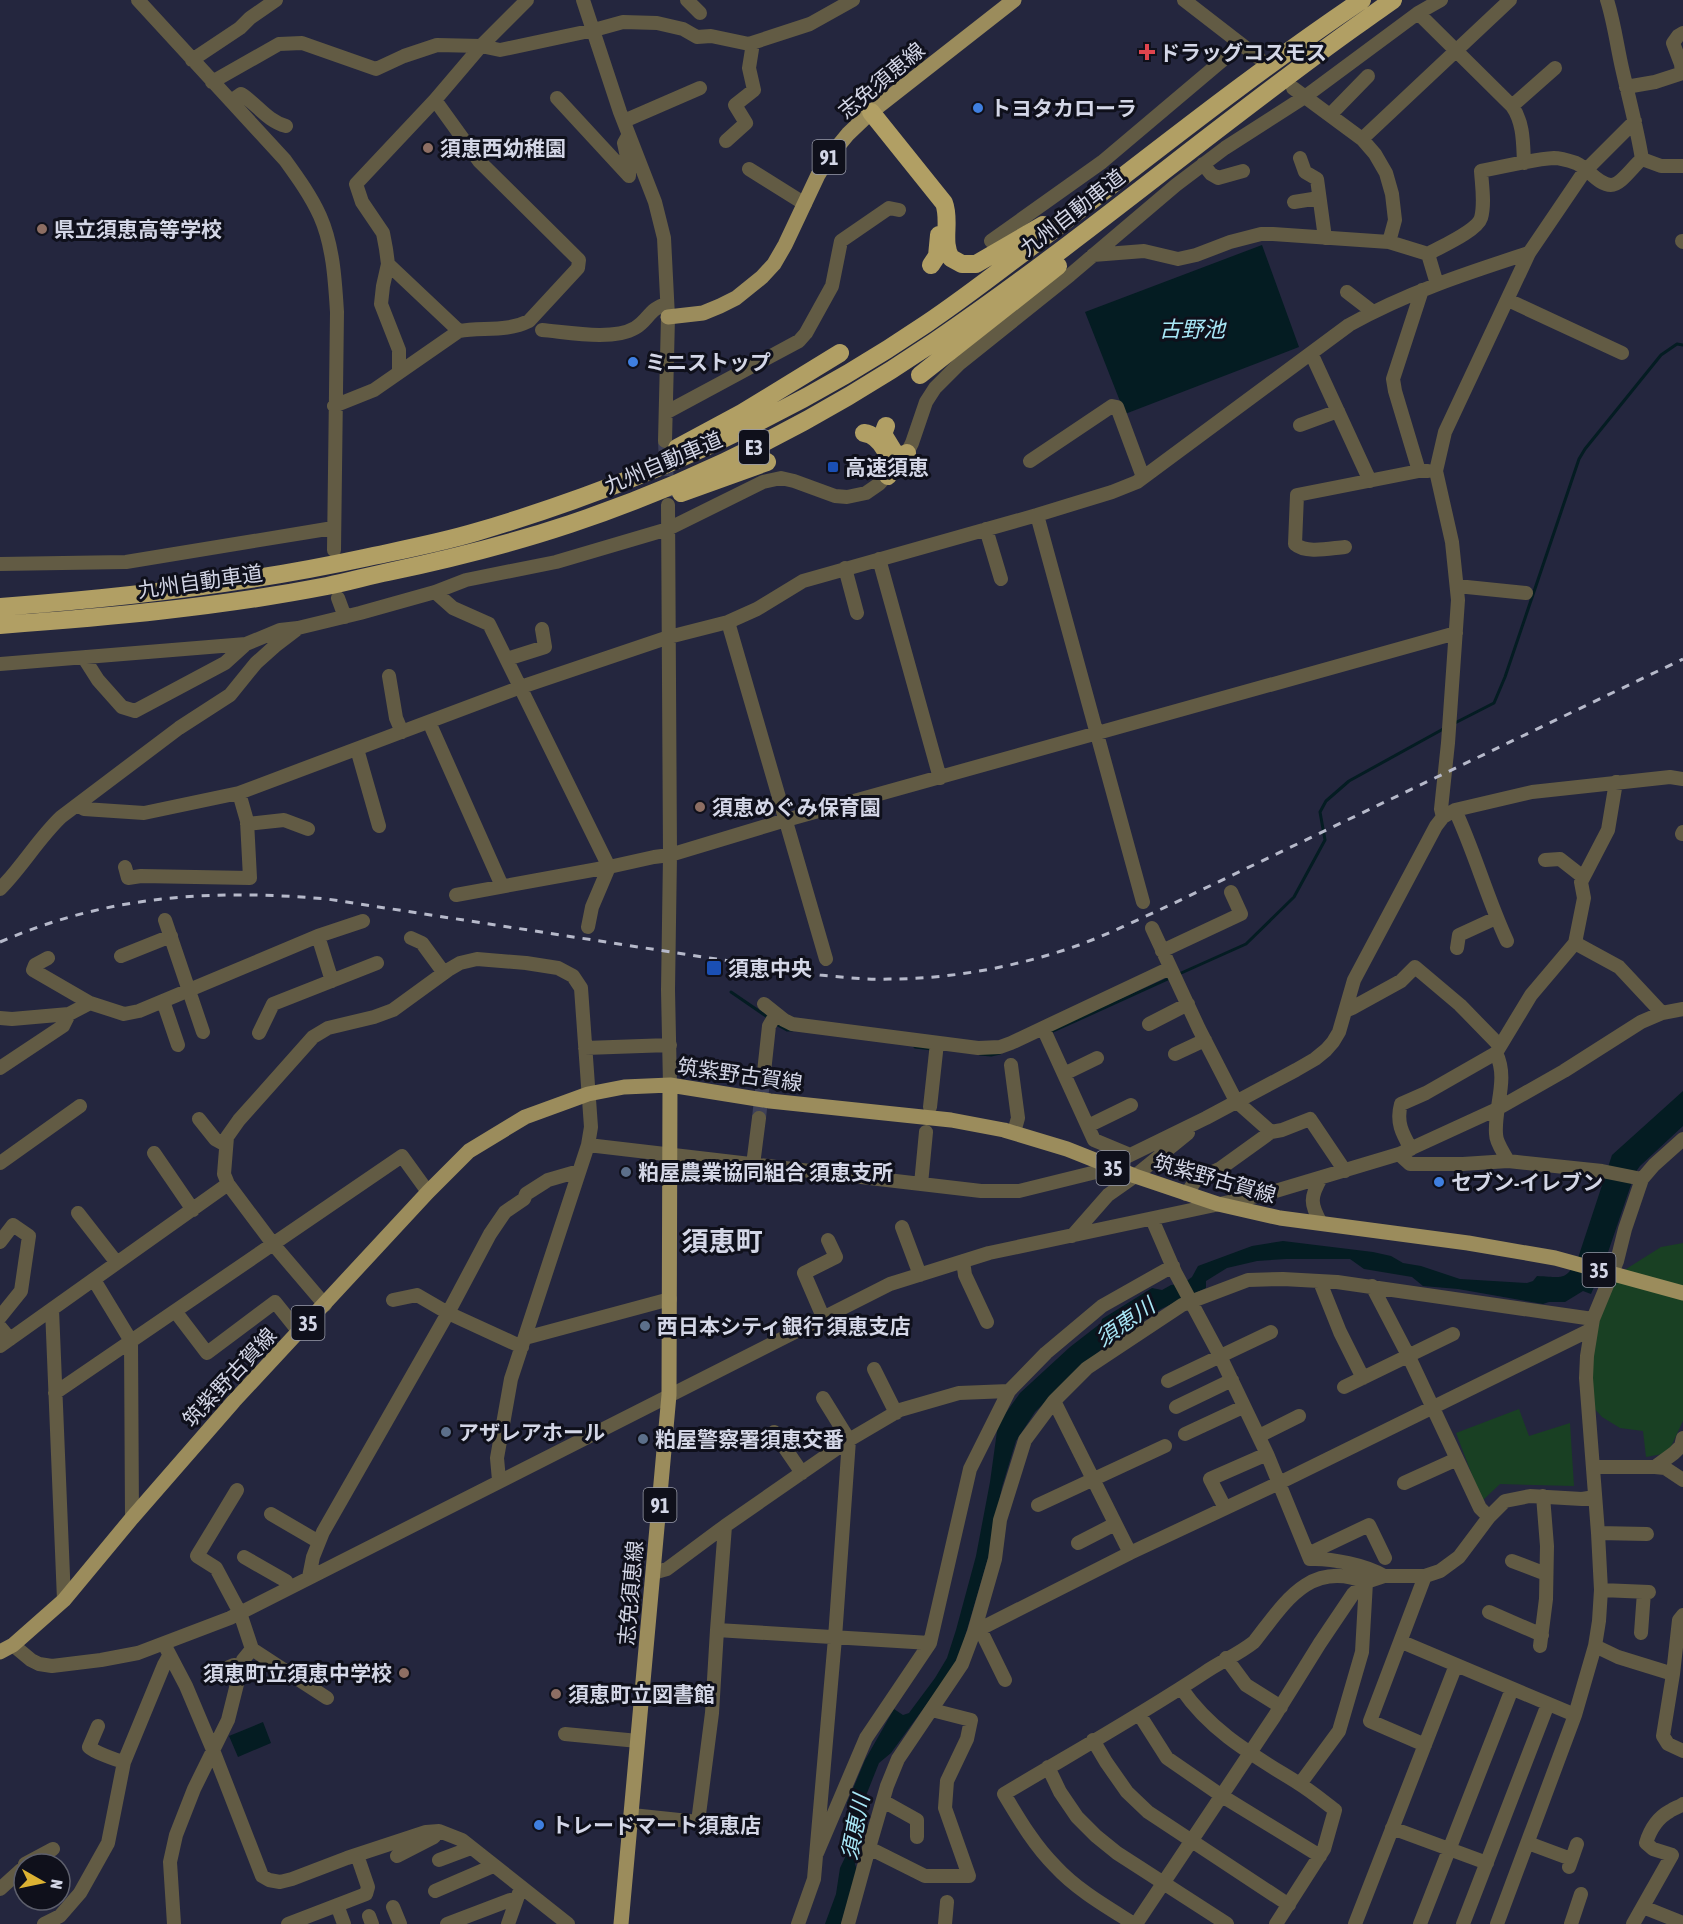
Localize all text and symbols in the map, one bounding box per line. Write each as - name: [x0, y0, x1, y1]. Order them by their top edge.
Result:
- street label: 志免須恵線: [833, 37, 929, 123]
- place label: ドラッグコスモス: [1159, 40, 1327, 64]
- marker: ドラッグコスモス: [1140, 45, 1154, 59]
- place label: トヨタカローラ: [990, 96, 1137, 120]
- marker: トヨタカローラ: [971, 101, 985, 115]
- place label: 須恵西幼稚園: [440, 136, 566, 160]
- road number: 91: [812, 140, 846, 174]
- marker: 須恵西幼稚園: [421, 141, 435, 155]
- street label: 九州自動車道: [1015, 164, 1129, 260]
- place label: 県立須恵高等学校: [54, 217, 222, 241]
- marker: 県立須恵高等学校: [35, 222, 49, 236]
- water label: 古野池: [1159, 316, 1227, 342]
- place label: ミニストップ: [645, 350, 771, 374]
- marker: ミニストップ: [626, 355, 640, 369]
- street label: 九州自動車道: [600, 426, 726, 498]
- road number: E3: [739, 430, 769, 464]
- place label: 高速須恵: [845, 455, 929, 479]
- marker: 高速須恵: [826, 460, 840, 474]
- street label: 九州自動車道: [136, 560, 264, 602]
- place label: 須恵めぐみ保育園: [712, 795, 881, 819]
- marker: 須恵めぐみ保育園: [693, 800, 707, 814]
- place label: 須恵中央: [728, 956, 812, 980]
- marker: 須恵中央: [705, 959, 723, 977]
- street label: 筑紫野古賀線: [676, 1053, 804, 1095]
- street label: 筑紫野古賀線: [1151, 1149, 1279, 1207]
- road number: 35: [1096, 1151, 1130, 1185]
- place label: 粕屋農業協同組合 須恵支所: [638, 1160, 893, 1184]
- marker: 粕屋農業協同組合 須恵支所: [619, 1165, 633, 1179]
- place label: セブン-イレブン: [1451, 1170, 1603, 1194]
- marker: セブン-イレブン: [1432, 1175, 1446, 1189]
- district label: 須恵町: [682, 1226, 763, 1257]
- road number: 35: [1582, 1253, 1616, 1287]
- water label: 須恵川: [1091, 1291, 1161, 1352]
- road number: 35: [292, 1306, 324, 1340]
- place label: 西日本シティ銀行 須恵支店: [657, 1314, 911, 1338]
- marker: 西日本シティ銀行 須恵支店: [638, 1319, 652, 1333]
- street label: 筑紫野古賀線: [177, 1323, 281, 1431]
- place label: アザレアホール: [458, 1420, 605, 1444]
- marker: アザレアホール: [439, 1425, 453, 1439]
- place label: 粕屋警察署須恵交番: [655, 1427, 844, 1451]
- marker: 粕屋警察署須恵交番: [636, 1432, 650, 1446]
- road number: 91: [644, 1488, 676, 1522]
- street label: 志免須恵線: [613, 1540, 647, 1646]
- place label: 須恵町立須恵中学校: [203, 1661, 392, 1685]
- marker: 須恵町立須恵中学校: [397, 1666, 411, 1680]
- place label: 須恵町立図書館: [568, 1682, 715, 1706]
- marker: 須恵町立図書館: [549, 1687, 563, 1701]
- water label: 須恵川: [836, 1790, 874, 1862]
- place label: トレードマート須恵店: [551, 1813, 761, 1837]
- marker: トレードマート須恵店: [532, 1818, 546, 1832]
- north arrow: [12, 1852, 72, 1912]
- text: N: [47, 1878, 66, 1890]

